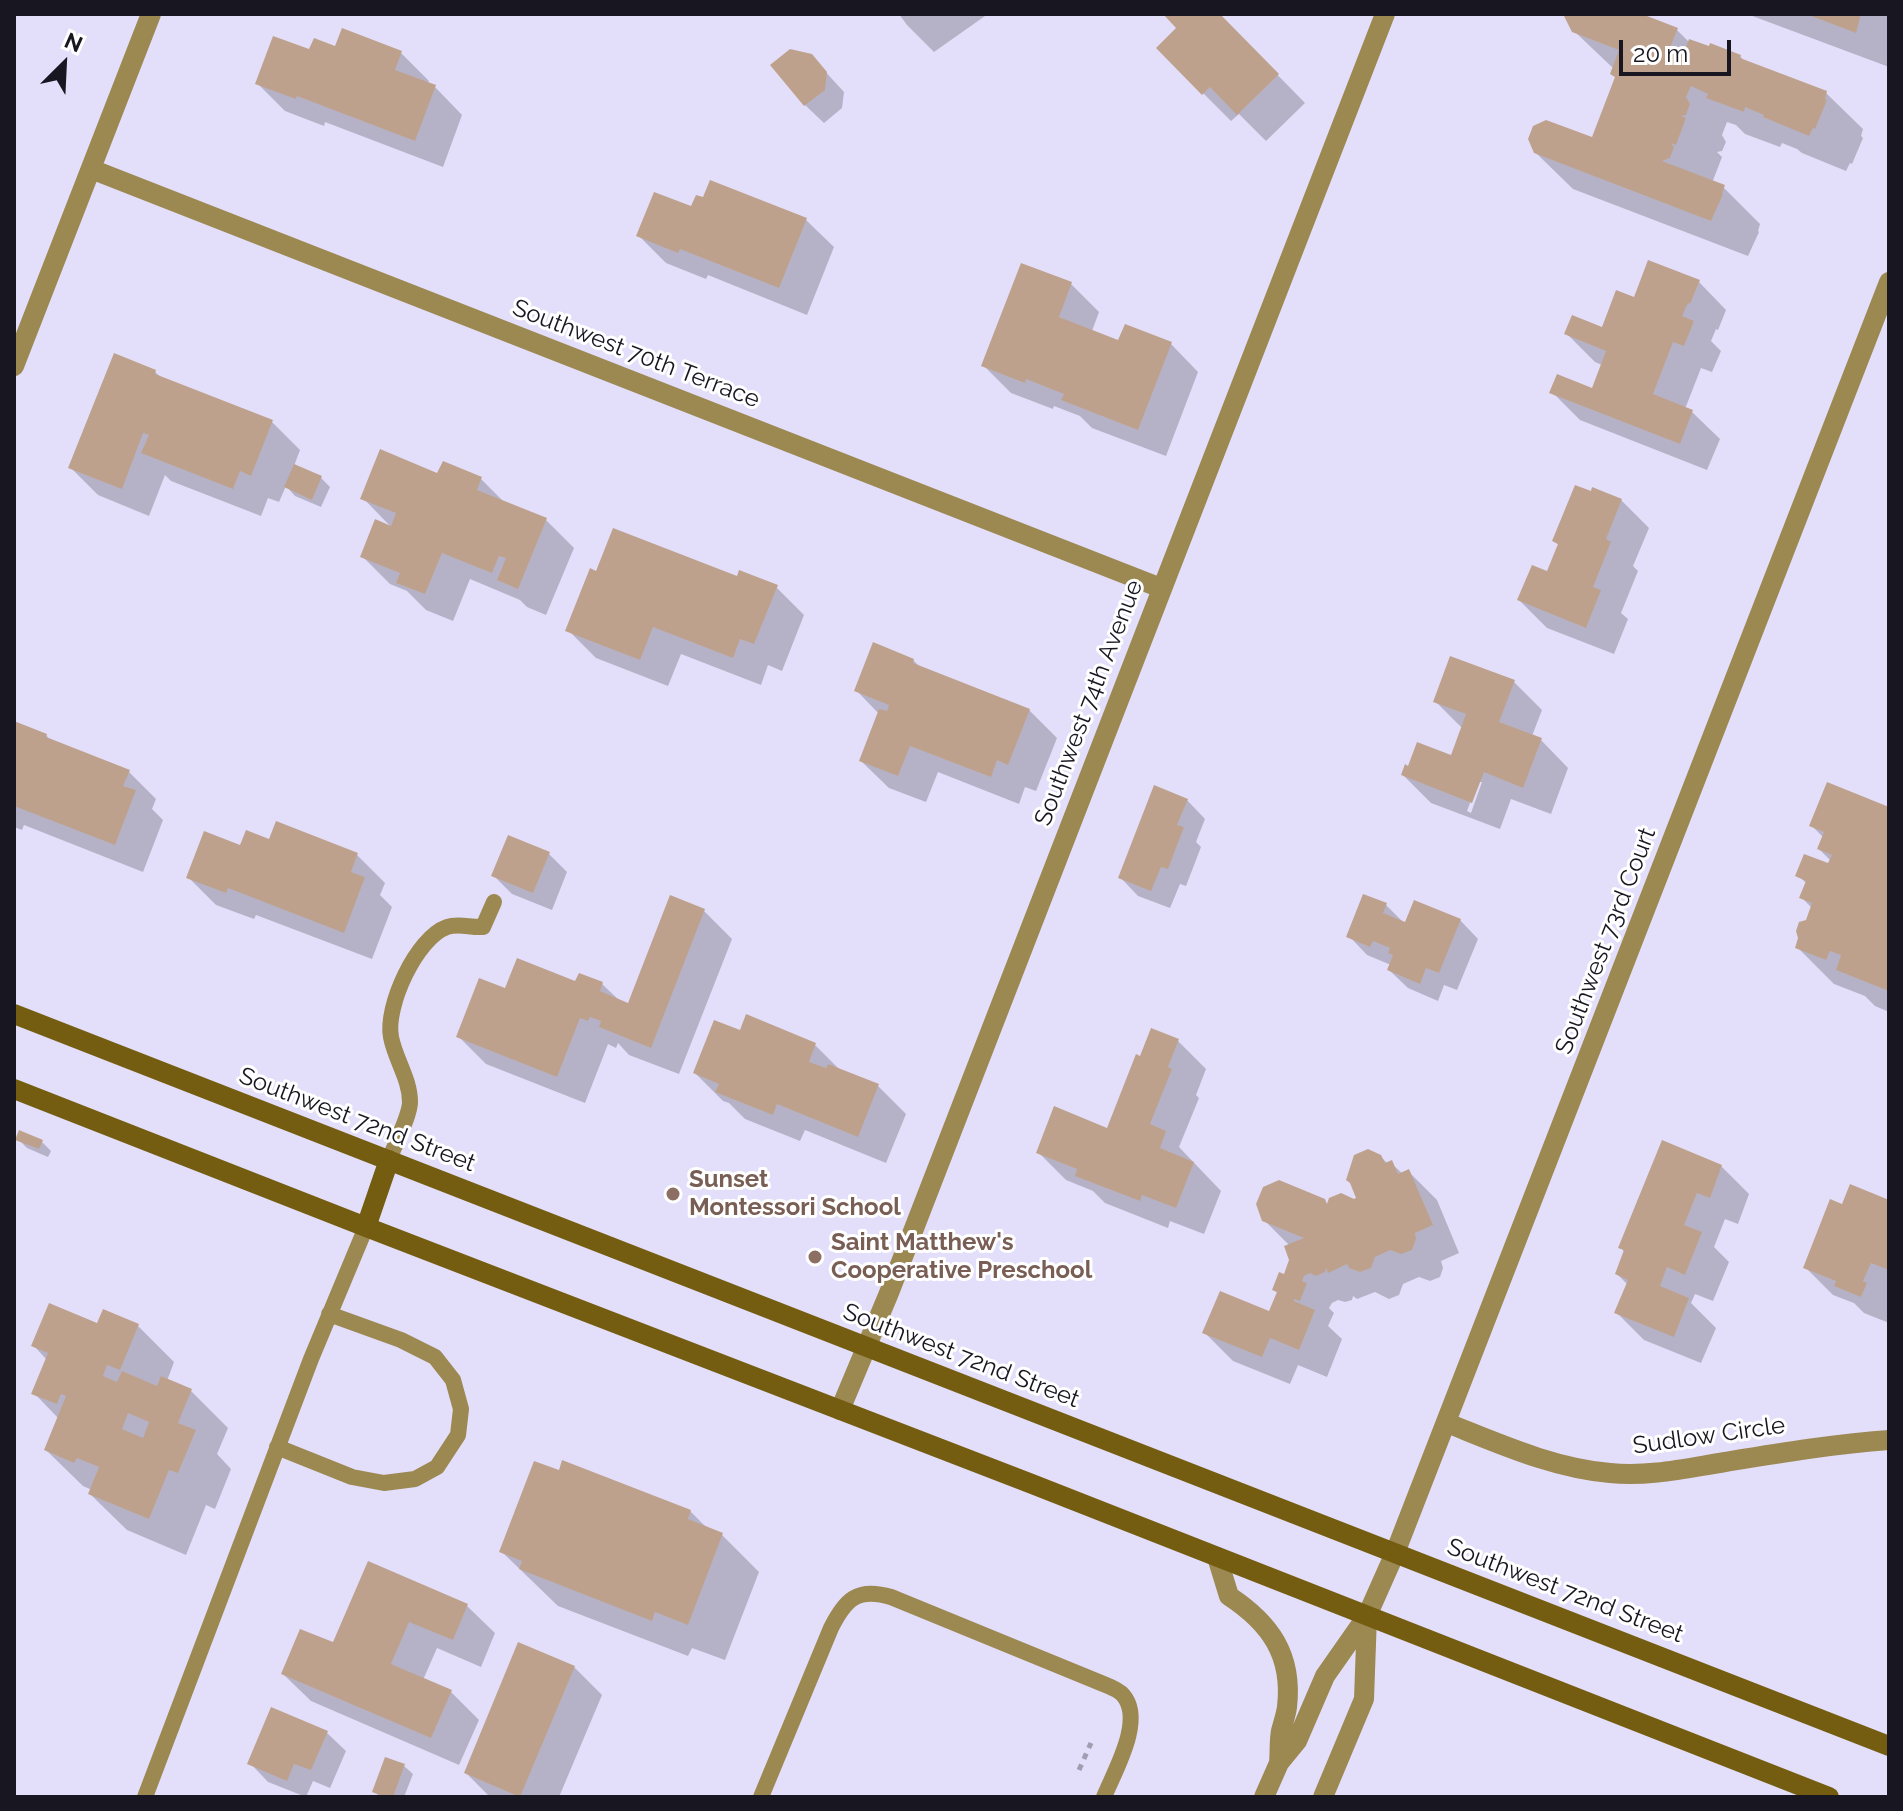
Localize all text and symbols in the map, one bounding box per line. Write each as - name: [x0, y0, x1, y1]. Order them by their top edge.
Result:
- north arrow: [24, 24, 104, 104]
- scale bar: [1623, 24, 1735, 74]
- text: N: [61, 27, 87, 57]
- text: 20 m: [1633, 39, 1688, 68]
- street label: Southwest 70th Terrace: [508, 294, 764, 414]
- street label: Southwest 74th Avenue: [1029, 576, 1149, 830]
- street label: Southwest 73rd Court: [1550, 824, 1662, 1058]
- street label: Southwest 72nd Street: [235, 1062, 479, 1178]
- place label: Sunset Montessori School: [689, 1166, 901, 1222]
- marker: Sunset Montessori School: [664, 1185, 682, 1203]
- place label: Saint Matthew's Cooperative Preschool: [831, 1229, 1092, 1285]
- marker: Saint Matthew's Cooperative Preschool: [806, 1248, 824, 1266]
- street label: Southwest 72nd Street: [839, 1298, 1083, 1414]
- street label: Sudlow Circle: [1631, 1411, 1787, 1461]
- street label: Southwest 72nd Street: [1443, 1533, 1687, 1649]

